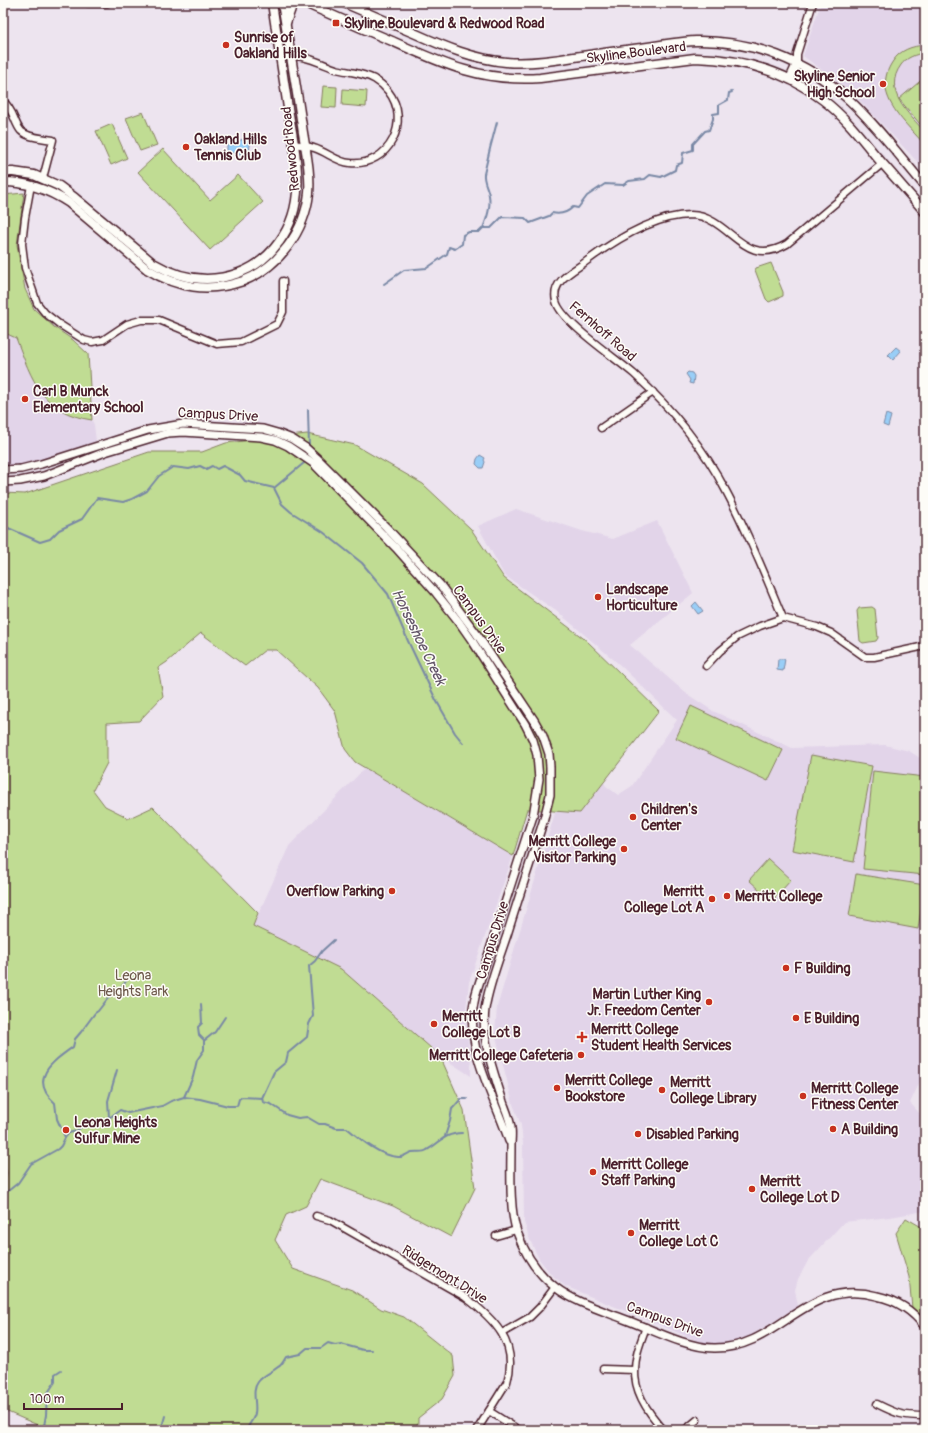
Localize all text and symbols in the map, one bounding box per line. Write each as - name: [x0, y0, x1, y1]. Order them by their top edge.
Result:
- place label: Skyline Boulevard & Redwood Road: [344, 15, 545, 32]
- marker: Skyline Boulevard & Redwood Road: [331, 18, 341, 28]
- place label: Sunrise of Oakland Hills: [234, 29, 307, 62]
- street label: Skyline Boulevard: [585, 38, 687, 67]
- marker: Sunrise of Oakland Hills: [221, 40, 231, 50]
- place label: Skyline Senior High School: [794, 68, 876, 101]
- marker: Skyline Senior High School: [878, 79, 888, 89]
- street label: Redwood Road: [278, 106, 303, 192]
- place label: Oakland Hills Tennis Club: [193, 131, 267, 164]
- marker: Oakland Hills Tennis Club: [181, 142, 191, 152]
- street label: Fernhoff Road: [566, 298, 640, 365]
- place label: Carl B Munck Elementary School: [33, 383, 144, 416]
- marker: Carl B Munck Elementary School: [20, 394, 30, 404]
- street label: Campus Drive: [177, 404, 259, 425]
- place label: Landscape Horticulture: [606, 581, 678, 614]
- street label: Campus Drive: [449, 582, 510, 657]
- water label: Horseshoe Creek: [387, 586, 451, 690]
- marker: Landscape Horticulture: [593, 592, 603, 602]
- place label: Children's Center: [641, 801, 698, 834]
- marker: Children's Center: [628, 812, 638, 822]
- place label: Merritt College Visitor Parking: [529, 833, 617, 866]
- marker: Merritt College Visitor Parking: [619, 844, 629, 854]
- place label: Overflow Parking: [286, 883, 384, 900]
- place label: Merritt College Lot A: [624, 883, 704, 916]
- marker: Overflow Parking: [387, 886, 397, 896]
- place label: Merritt College: [735, 888, 824, 905]
- marker: Merritt College: [722, 891, 732, 901]
- marker: Merritt College Lot A: [707, 894, 717, 904]
- street label: Campus Drive: [473, 899, 512, 981]
- place label: F Building: [794, 960, 850, 977]
- marker: F Building: [781, 963, 791, 973]
- park label: Leona Heights Park: [98, 967, 169, 1000]
- place label: Martin Luther King Jr. Freedom Center: [587, 986, 702, 1019]
- marker: Martin Luther King Jr. Freedom Center: [704, 997, 714, 1007]
- place label: Merritt College Lot B: [442, 1008, 521, 1041]
- place label: E Building: [804, 1010, 859, 1027]
- marker: E Building: [791, 1013, 801, 1023]
- marker: Merritt College Lot B: [429, 1019, 439, 1029]
- place label: Merritt College Student Health Services: [591, 1021, 732, 1054]
- marker: Merritt College Student Health Services: [576, 1031, 588, 1043]
- place label: Merritt College Cafeteria: [429, 1047, 573, 1064]
- marker: Merritt College Cafeteria: [576, 1050, 586, 1060]
- place label: Merritt College Bookstore: [565, 1072, 654, 1105]
- place label: Merritt College Library: [670, 1074, 756, 1107]
- place label: Merritt College Fitness Center: [811, 1080, 900, 1113]
- marker: Merritt College Bookstore: [552, 1083, 562, 1093]
- marker: Merritt College Library: [657, 1085, 667, 1095]
- marker: Merritt College Fitness Center: [798, 1091, 808, 1101]
- place label: Leona Heights Sulfur Mine: [74, 1114, 158, 1147]
- place label: A Building: [841, 1121, 898, 1138]
- marker: A Building: [828, 1124, 838, 1134]
- marker: Leona Heights Sulfur Mine: [61, 1125, 71, 1135]
- place label: Disabled Parking: [646, 1126, 739, 1143]
- marker: Disabled Parking: [633, 1129, 643, 1139]
- place label: Merritt College Staff Parking: [601, 1156, 690, 1189]
- marker: Merritt College Staff Parking: [588, 1167, 598, 1177]
- place label: Merritt College Lot D: [760, 1173, 840, 1206]
- marker: Merritt College Lot D: [747, 1184, 757, 1194]
- place label: Merritt College Lot C: [639, 1217, 719, 1250]
- marker: Merritt College Lot C: [626, 1228, 636, 1238]
- street label: Ridgemont Drive: [399, 1241, 491, 1307]
- street label: Campus Drive: [624, 1298, 706, 1341]
- scale bar: [24, 1385, 122, 1411]
- text: 100 m: [30, 1392, 65, 1407]

